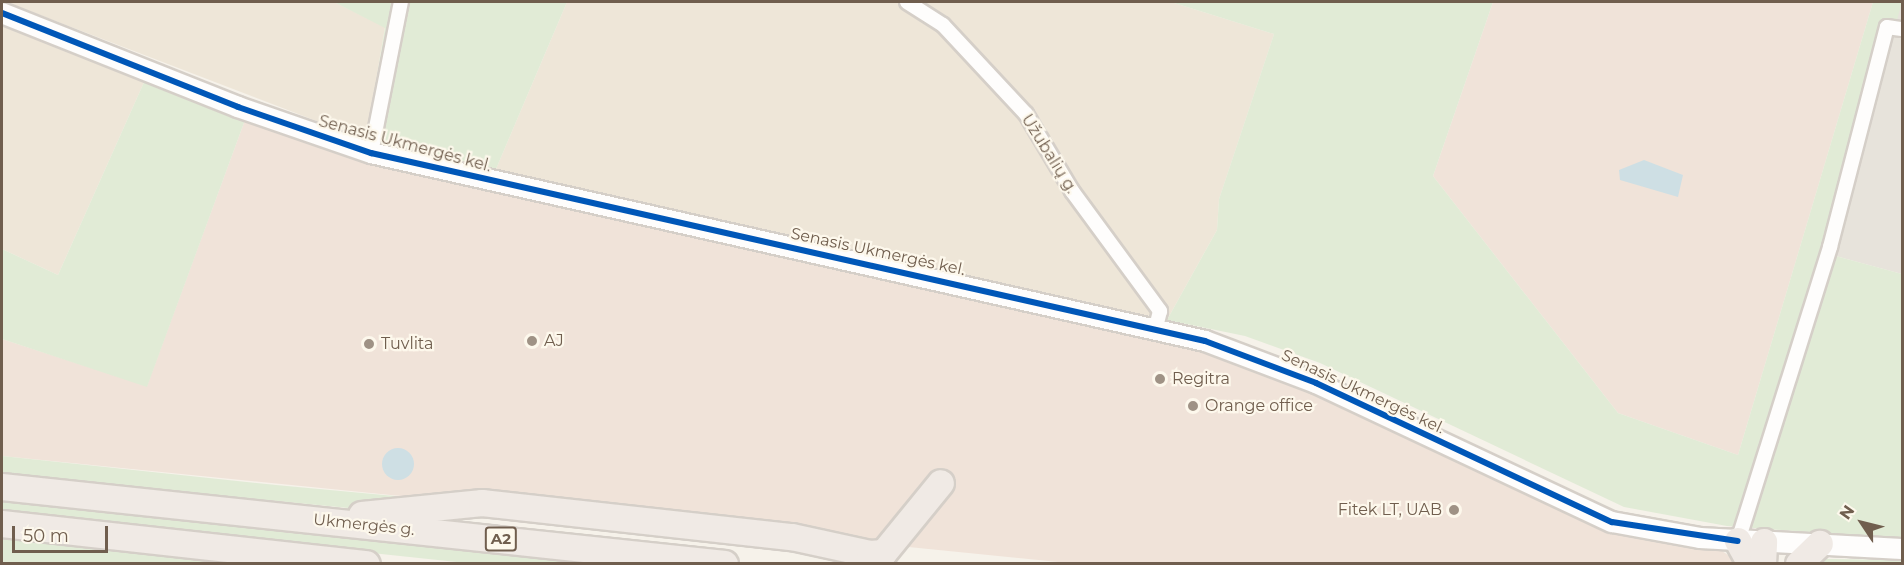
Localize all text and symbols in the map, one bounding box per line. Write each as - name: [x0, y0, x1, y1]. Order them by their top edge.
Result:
- street label: Užubalių g.: [1017, 111, 1081, 197]
- street label: Senasis Ukmergės kel.: [317, 112, 493, 176]
- street label: Senasis Ukmergės kel.: [789, 224, 967, 280]
- place label: AJ: [544, 331, 564, 351]
- place label: Tuvlita: [381, 334, 433, 354]
- marker: AJ: [525, 334, 539, 348]
- marker: Tuvlita: [362, 337, 376, 351]
- street label: Senasis Ukmergės kel.: [1278, 346, 1448, 438]
- place label: Regitra: [1172, 369, 1230, 389]
- marker: Regitra: [1153, 372, 1167, 386]
- place label: Orange office: [1205, 396, 1313, 416]
- marker: Orange office: [1186, 399, 1200, 413]
- north arrow: [1832, 493, 1892, 553]
- place label: Fitek LT, UAB: [1338, 500, 1442, 520]
- text: N: [1835, 502, 1858, 523]
- marker: Fitek LT, UAB: [1447, 503, 1461, 517]
- street label: Ukmergės g.: [312, 510, 416, 540]
- scale bar: [15, 514, 111, 552]
- text: 50 m: [23, 525, 69, 547]
- road number: A2: [484, 527, 518, 551]

